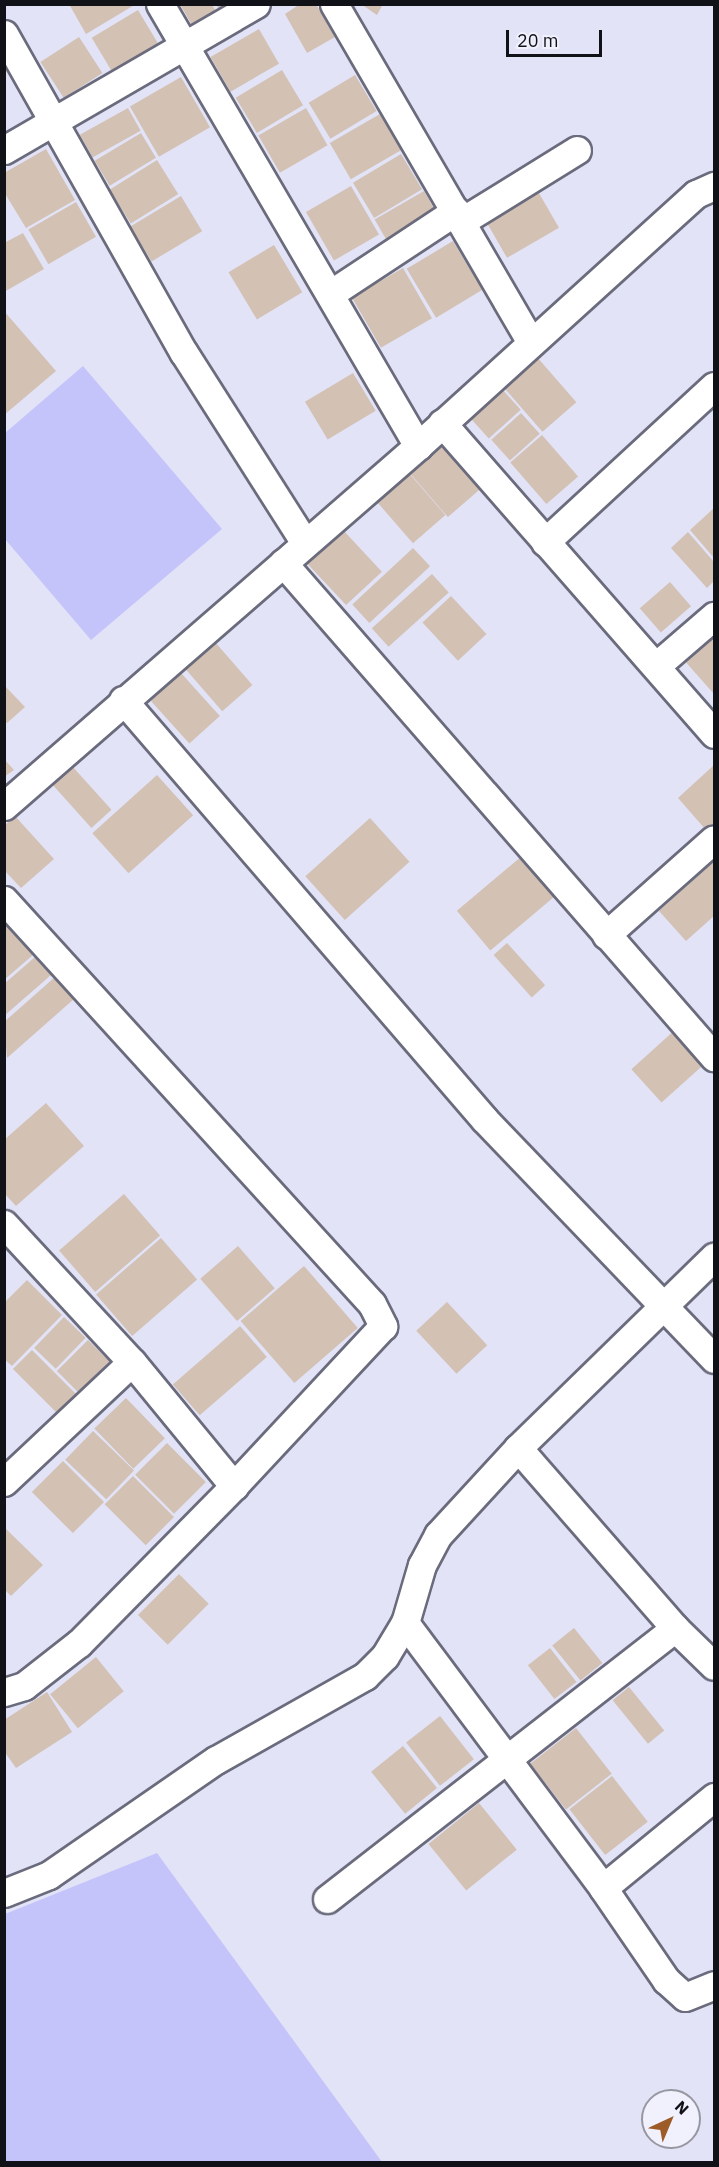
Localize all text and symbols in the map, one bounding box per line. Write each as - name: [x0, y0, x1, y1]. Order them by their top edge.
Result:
- scale bar: [509, 18, 605, 56]
- text: 20 m: [517, 29, 559, 52]
- north arrow: [641, 2089, 701, 2149]
- text: N: [671, 2096, 693, 2119]

